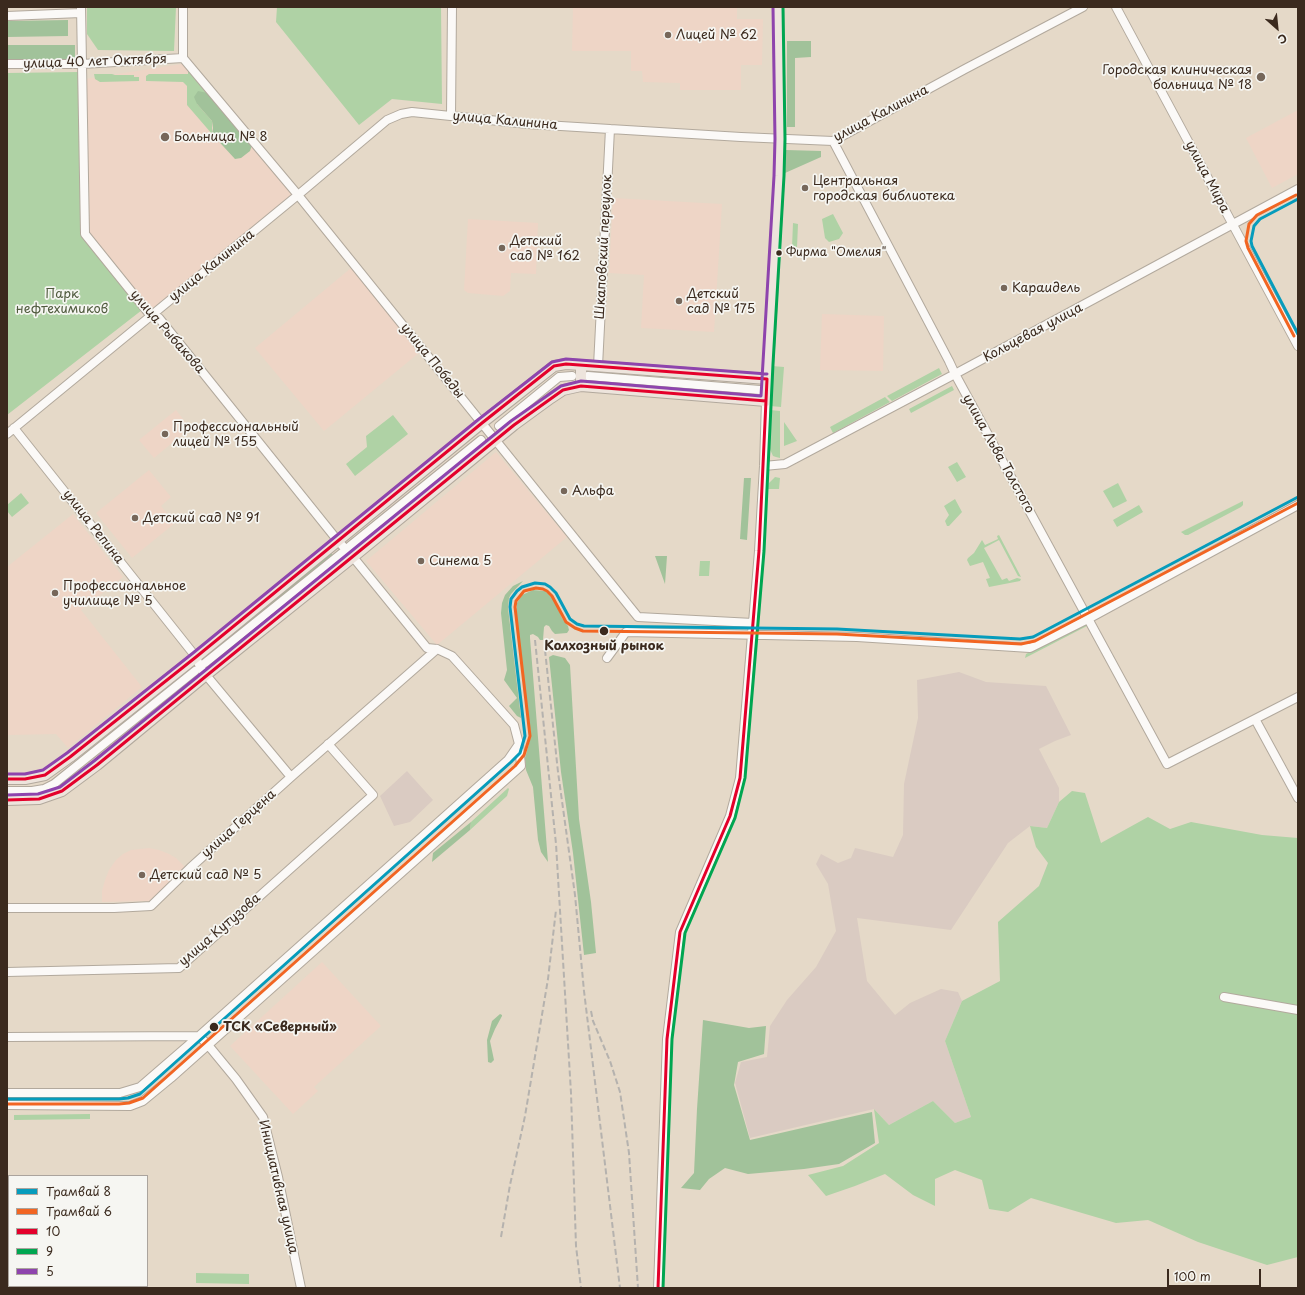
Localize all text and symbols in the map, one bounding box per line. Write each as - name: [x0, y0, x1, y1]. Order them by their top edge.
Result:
- north arrow: [1257, 8, 1297, 48]
- place label: Лицей № 62: [676, 27, 757, 43]
- marker: Лицей № 62: [663, 30, 673, 40]
- text: С: [1275, 30, 1290, 49]
- street label: улица 40 лет Октября: [23, 52, 167, 72]
- place label: Городская клиническая больница № 18: [1102, 62, 1252, 93]
- marker: Городская клиническая больница № 18: [1255, 71, 1267, 83]
- street label: улица Калинина: [831, 82, 931, 146]
- street label: улица Калинина: [452, 109, 558, 133]
- place label: Больница № 8: [174, 129, 268, 145]
- marker: Больница № 8: [159, 131, 171, 143]
- street label: улица Мира: [1182, 138, 1232, 216]
- place label: Центральная городская библиотека: [813, 173, 955, 204]
- street label: Шкаповский переулок: [592, 174, 616, 320]
- marker: Центральная городская библиотека: [800, 183, 810, 193]
- street label: улица Калинина: [166, 227, 258, 305]
- place label: Детский сад № 162: [510, 233, 580, 264]
- marker: Детский сад № 162: [497, 243, 507, 253]
- place label: Фирма "Омелия": [786, 246, 887, 260]
- marker: Фирма "Омелия": [774, 248, 784, 258]
- place label: Караидель: [1012, 280, 1080, 296]
- marker: Караидель: [999, 283, 1009, 293]
- park label: Парк нефтехимиков: [16, 286, 108, 317]
- place label: Детский сад № 175: [687, 286, 755, 317]
- street label: улица Рыбакова: [126, 287, 208, 377]
- marker: Детский сад № 175: [674, 296, 684, 306]
- street label: Кольцевая улица: [981, 300, 1085, 366]
- street label: улица Победы: [397, 320, 467, 402]
- street label: улица Льва Толстого: [959, 392, 1037, 516]
- place label: Профессиональный лицей № 155: [173, 419, 299, 450]
- marker: Профессиональный лицей № 155: [160, 429, 170, 439]
- place label: Альфа: [572, 483, 614, 499]
- marker: Альфа: [559, 486, 569, 496]
- street label: улица Репина: [59, 487, 127, 567]
- place label: Детский сад № 91: [143, 510, 259, 526]
- marker: Детский сад № 91: [130, 513, 140, 523]
- place label: Синема 5: [429, 553, 491, 569]
- marker: Синема 5: [416, 556, 426, 566]
- place label: Профессиональное училище № 5: [63, 578, 186, 609]
- marker: Профессиональное училище № 5: [50, 588, 60, 598]
- marker: Колхозный рынок: [598, 625, 610, 637]
- place label: Колхозный рынок: [544, 638, 664, 654]
- street label: улица Герцена: [199, 787, 279, 861]
- place label: Детский сад № 5: [150, 867, 261, 883]
- marker: Детский сад № 5: [137, 870, 147, 880]
- street label: улица Кутузова: [176, 890, 264, 970]
- place label: ТСК «Северный»: [223, 1019, 337, 1035]
- marker: ТСК «Северный»: [208, 1021, 220, 1033]
- street label: Инициативная улица: [255, 1118, 301, 1256]
- legend: [8, 1175, 148, 1287]
- text: Трамвай 8: [46, 1182, 111, 1200]
- text: Трамвай 6: [46, 1202, 112, 1220]
- text: 10: [46, 1222, 60, 1240]
- text: 9: [46, 1242, 53, 1260]
- scale bar: [1169, 1261, 1263, 1287]
- text: 5: [46, 1262, 54, 1280]
- text: 100 m: [1174, 1267, 1211, 1285]

